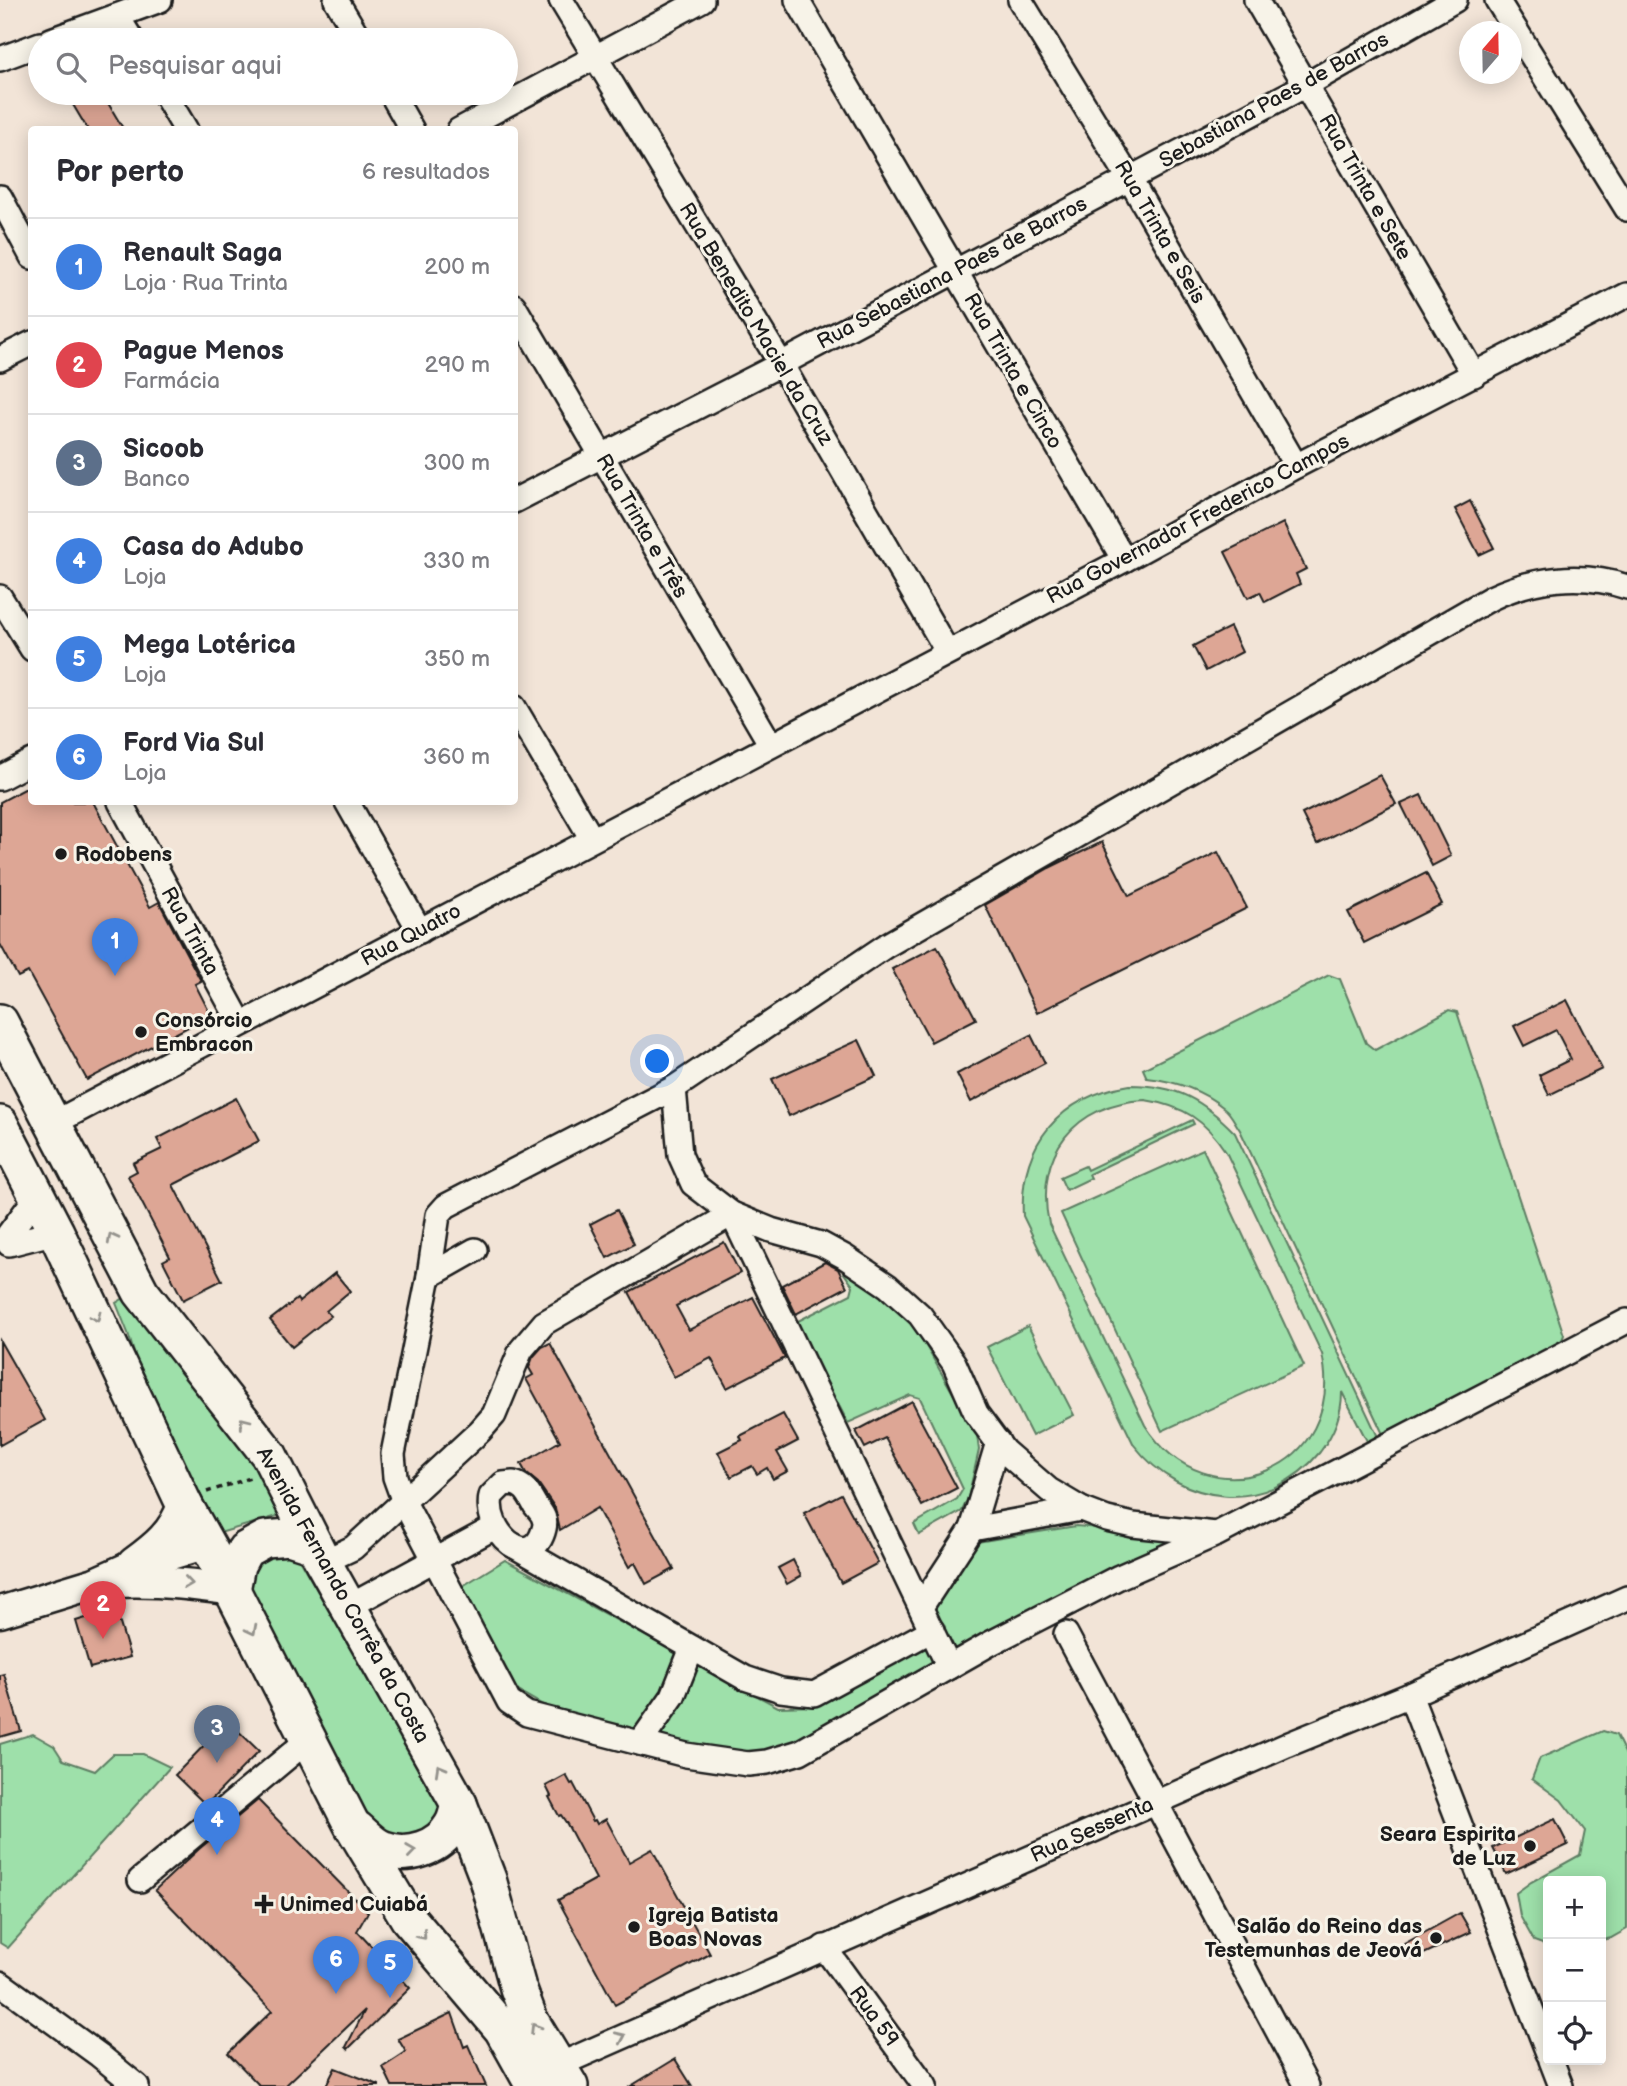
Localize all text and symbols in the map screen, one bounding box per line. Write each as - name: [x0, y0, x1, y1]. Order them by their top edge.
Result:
- north arrow: [1459, 21, 1522, 84]
- street label: Sebastiana Paes de Barros: [1155, 26, 1393, 174]
- search box: [28, 28, 518, 105]
- icon: search: [52, 48, 90, 86]
- text: Pesquisar aqui: [108, 51, 282, 82]
- street label: Rua Trinta e Sete: [1313, 110, 1417, 264]
- text: Por perto: [56, 154, 184, 190]
- street label: Rua Trinta e Seis: [1109, 156, 1211, 308]
- text: 6 resultados: [362, 158, 490, 186]
- street label: Rua Sebastiana Paes de Barros: [813, 191, 1091, 355]
- street label: Rua Benedito Maciel da Cruz: [674, 198, 839, 451]
- text: Renault Saga: [123, 238, 282, 269]
- text: 1: [74, 253, 84, 281]
- text: 200 m: [424, 253, 490, 281]
- text: Loja · Rua Trinta: [123, 269, 288, 297]
- street label: Rua Trinta e Cinco: [958, 289, 1068, 453]
- text: Pague Menos: [123, 336, 284, 367]
- text: 2: [72, 351, 86, 379]
- text: 290 m: [424, 351, 490, 379]
- text: Farmácia: [123, 367, 220, 395]
- street label: Rua Governador Frederico Campos: [1042, 428, 1354, 610]
- text: Sicoob: [123, 434, 204, 465]
- text: 3: [72, 449, 86, 477]
- text: 300 m: [424, 449, 490, 477]
- street label: Rua Trinta e Três: [591, 450, 693, 602]
- text: Banco: [123, 465, 190, 493]
- text: Casa do Adubo: [123, 532, 304, 563]
- text: 4: [72, 547, 86, 575]
- text: 330 m: [423, 547, 490, 575]
- text: Loja: [123, 563, 167, 591]
- text: Mega Lotérica: [123, 630, 296, 661]
- text: 5: [72, 645, 86, 673]
- text: 350 m: [424, 645, 490, 673]
- text: Loja: [123, 661, 167, 689]
- text: Ford Via Sul: [123, 728, 264, 759]
- text: 6: [72, 743, 86, 771]
- text: 360 m: [423, 743, 490, 771]
- text: Loja: [123, 759, 167, 787]
- place label: Rodobens: [75, 842, 172, 867]
- marker: Rodobens: [53, 846, 69, 862]
- street label: Rua Trinta: [156, 882, 224, 980]
- street label: Rua Quatro: [357, 898, 465, 972]
- pin: 1: [92, 918, 138, 976]
- place label: Consórcio Embracon: [155, 1008, 253, 1057]
- marker: Consórcio Embracon: [133, 1024, 149, 1040]
- your location: [640, 1044, 674, 1078]
- one-way arrow: [107, 1233, 120, 1245]
- one-way arrow: [88, 1310, 102, 1322]
- one-way arrow: [239, 1418, 252, 1430]
- street label: Avenida Fernando Corrêa da Costa: [251, 1443, 435, 1747]
- one-way arrow: [182, 1576, 194, 1591]
- pin: 2: [80, 1581, 126, 1639]
- one-way arrow: [244, 1623, 258, 1635]
- pin: 3: [194, 1705, 240, 1763]
- one-way arrow: [435, 1764, 448, 1777]
- street label: Rua Sessenta: [1027, 1792, 1157, 1868]
- pin: 4: [194, 1797, 240, 1855]
- place label: Seara Espirita de Luz: [1380, 1822, 1516, 1871]
- marker: Seara Espirita de Luz: [1522, 1838, 1538, 1854]
- one-way arrow: [405, 1844, 417, 1859]
- map controls: [1543, 1876, 1606, 2065]
- button: +: [1543, 1876, 1606, 1939]
- place label: Unimed Cuiabá: [280, 1892, 428, 1917]
- marker: Unimed Cuiabá: [254, 1894, 274, 1914]
- place label: Igreja Batista Boas Novas: [648, 1903, 778, 1952]
- place label: Salão do Reino das Testemunhas de Jeová: [1205, 1914, 1422, 1963]
- marker: Igreja Batista Boas Novas: [626, 1919, 642, 1935]
- one-way arrow: [414, 1927, 426, 1940]
- marker: Salão do Reino das Testemunhas de Jeová: [1428, 1930, 1444, 1946]
- pin: 6: [313, 1936, 359, 1994]
- button: −: [1543, 1939, 1606, 2002]
- pin: 5: [367, 1940, 413, 1998]
- street label: Rua 59: [844, 1981, 904, 2051]
- button: locate: [1543, 2002, 1606, 2065]
- one-way arrow: [530, 2022, 543, 2035]
- one-way arrow: [614, 2031, 626, 2045]

